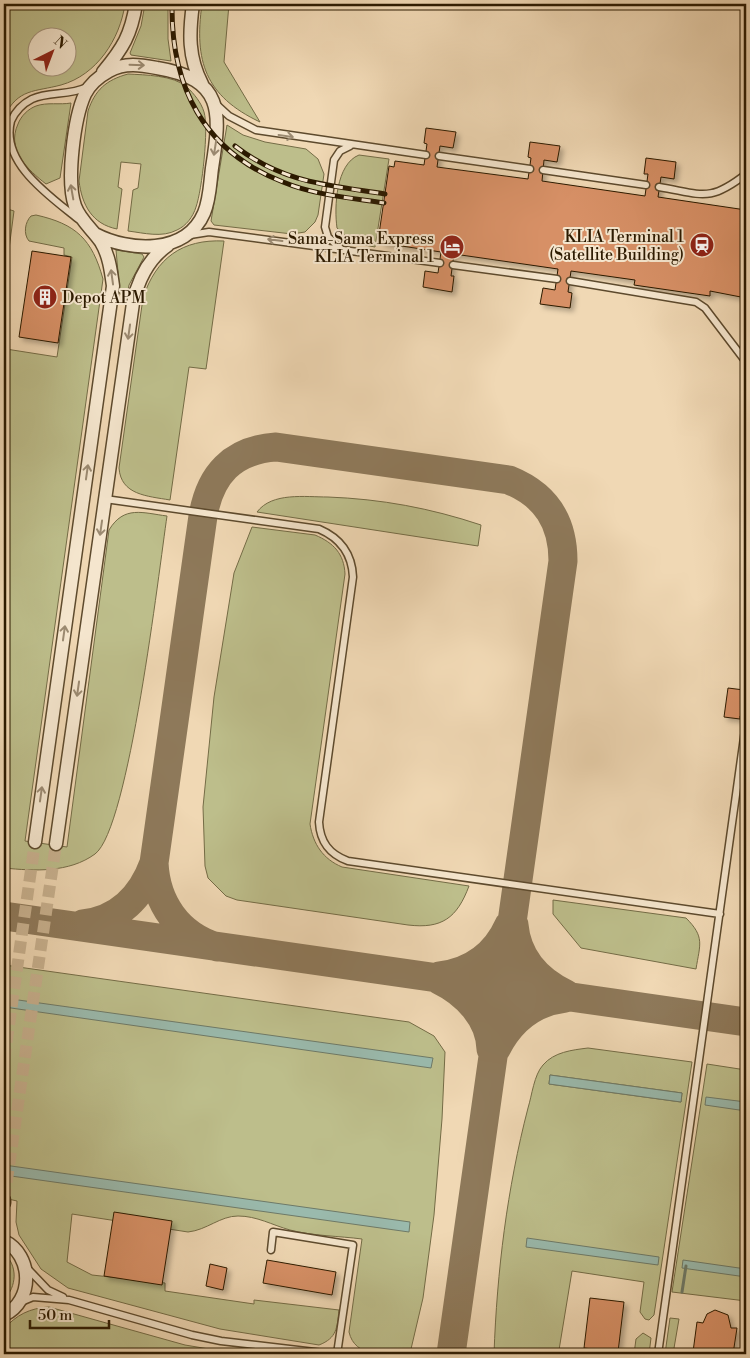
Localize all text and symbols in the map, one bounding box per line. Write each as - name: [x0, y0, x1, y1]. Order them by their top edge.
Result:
- north arrow: [28, 28, 78, 78]
- text: N: [50, 33, 70, 53]
- one-way arrow: [128, 61, 144, 70]
- one-way arrow: [278, 131, 294, 141]
- one-way arrow: [210, 139, 220, 155]
- one-way arrow: [66, 185, 76, 201]
- place label: KLIA Terminal 1 (Satellite Building): [549, 227, 684, 265]
- place label: Sama-Sama Express KLIA Terminal 1: [288, 229, 434, 267]
- station icon: KLIA Terminal 1 (Satellite Building): [689, 232, 715, 258]
- hotel icon: Sama-Sama Express KLIA Terminal 1: [439, 234, 465, 260]
- one-way arrow: [267, 235, 283, 245]
- one-way arrow: [107, 269, 117, 285]
- building icon: Depot APM: [32, 284, 58, 310]
- place label: Depot APM: [62, 288, 146, 308]
- one-way arrow: [123, 324, 133, 340]
- one-way arrow: [83, 465, 93, 481]
- one-way arrow: [96, 519, 106, 535]
- one-way arrow: [60, 626, 70, 642]
- one-way arrow: [73, 680, 83, 696]
- one-way arrow: [37, 786, 47, 802]
- scale bar: [30, 1298, 109, 1330]
- text: 50 m: [38, 1306, 72, 1325]

